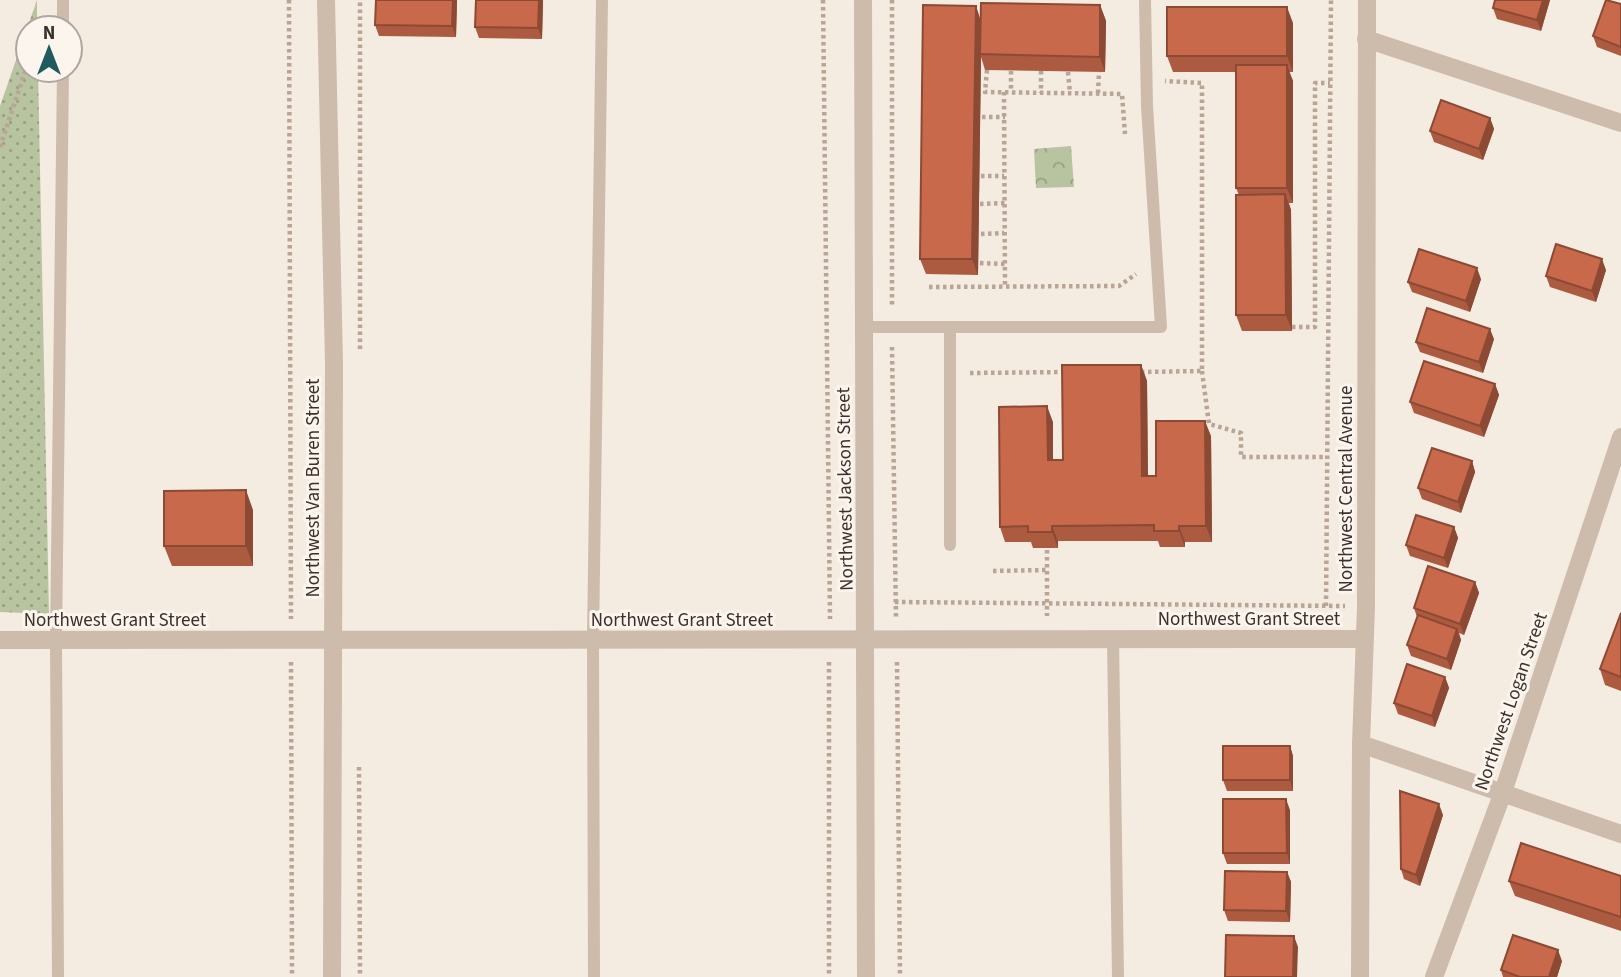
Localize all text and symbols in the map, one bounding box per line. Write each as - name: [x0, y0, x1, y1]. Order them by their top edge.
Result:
- north arrow: [14, 14, 84, 84]
- text: N: [43, 20, 55, 47]
- street label: Northwest Van Buren Street: [300, 378, 327, 598]
- street label: Northwest Jackson Street: [830, 386, 861, 591]
- street label: Northwest Central Avenue: [1333, 386, 1360, 592]
- street label: Northwest Grant Street: [1158, 606, 1341, 633]
- street label: Northwest Grant Street: [24, 607, 207, 634]
- street label: Northwest Grant Street: [591, 607, 774, 634]
- street label: Northwest Logan Street: [1468, 608, 1555, 794]

